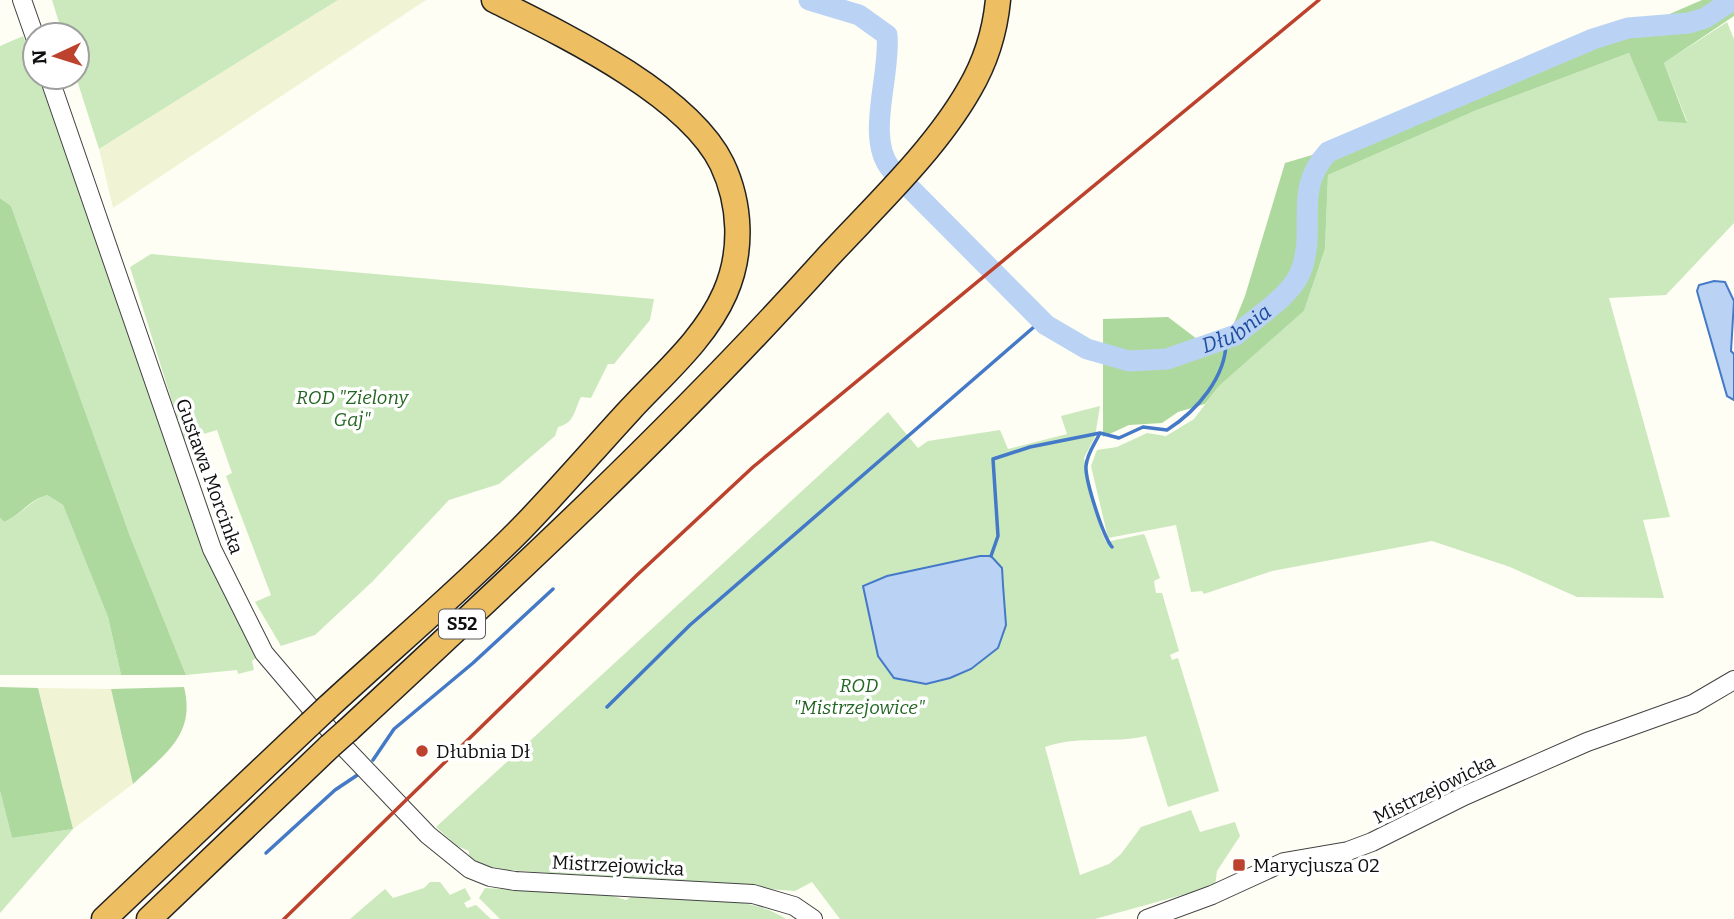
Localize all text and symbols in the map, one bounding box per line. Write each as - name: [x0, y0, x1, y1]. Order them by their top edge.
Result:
- north arrow: [21, 21, 91, 91]
- text: N: [28, 49, 52, 65]
- water label: Dłubnia: [1198, 299, 1277, 359]
- park label: ROD "Zielony Gaj": [296, 386, 409, 431]
- street label: Gustawa Morcinka: [171, 395, 249, 558]
- road number: S52: [439, 610, 485, 638]
- park label: ROD "Mistrzejowice": [793, 674, 926, 719]
- place label: Dłubnia Dł: [436, 740, 530, 763]
- marker: Dłubnia Dł: [414, 743, 430, 759]
- street label: Mistrzejowicka: [1370, 750, 1499, 829]
- street label: Mistrzejowicka: [551, 851, 685, 880]
- place label: Marycjusza 02: [1253, 854, 1380, 877]
- marker: Marycjusza 02: [1231, 857, 1247, 873]

